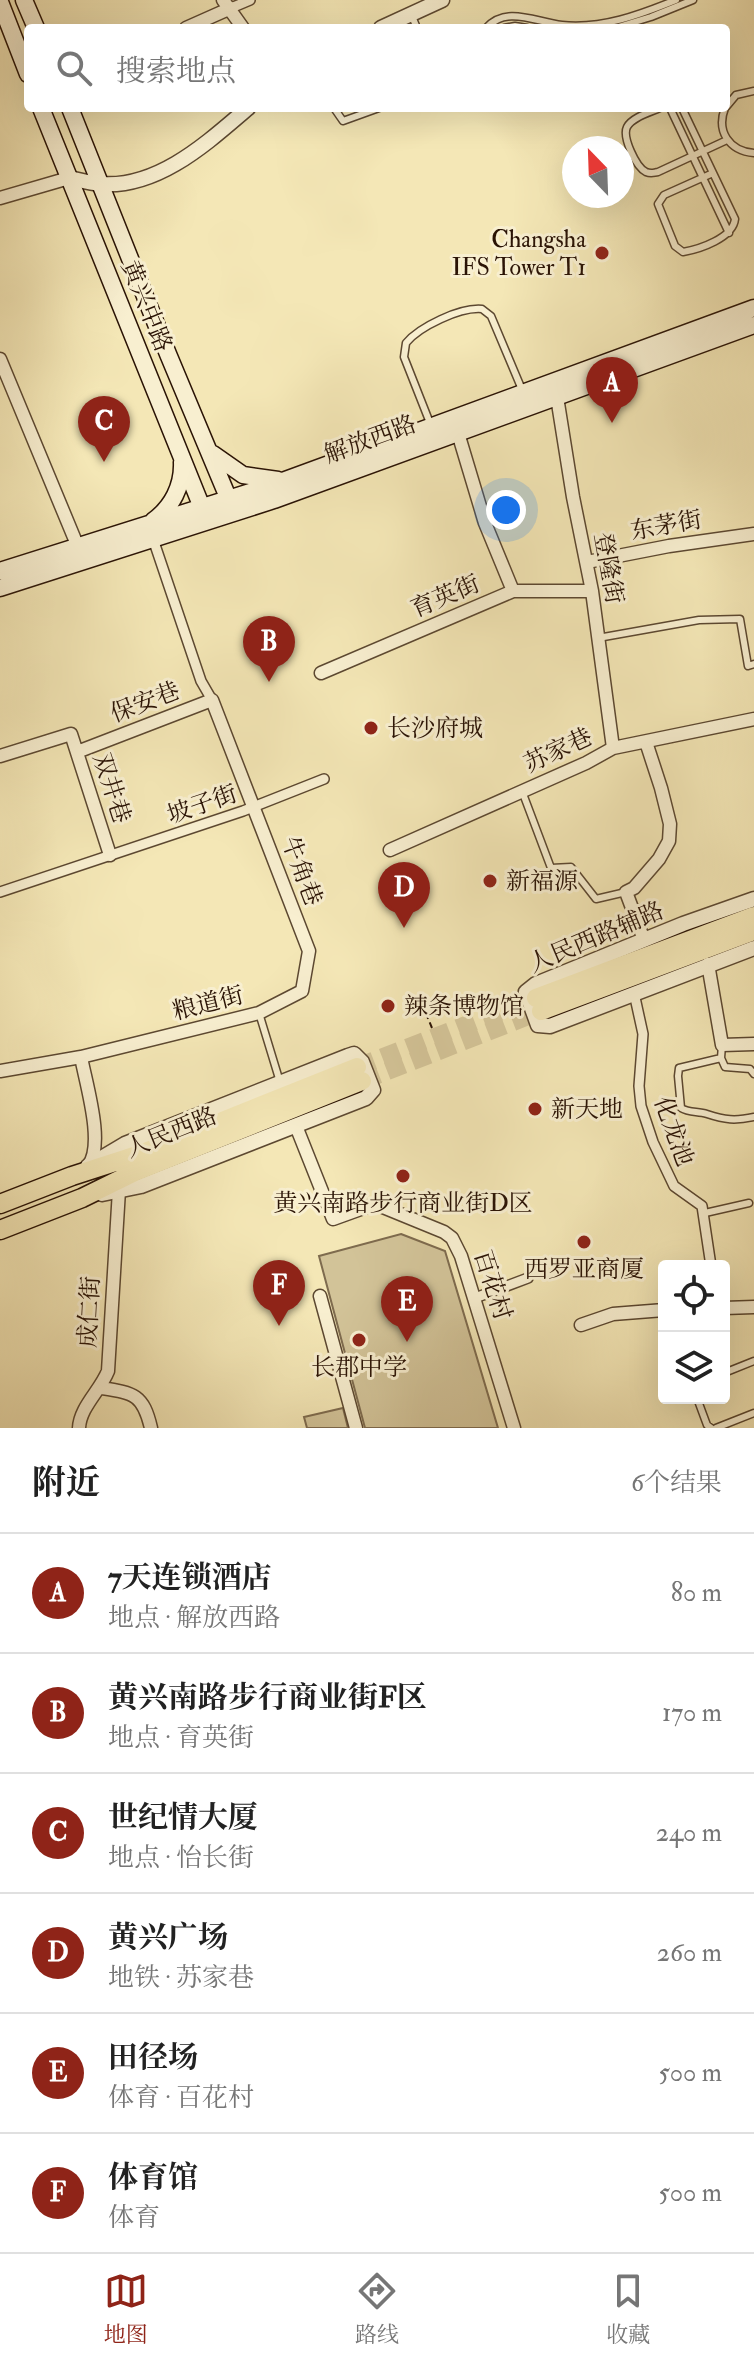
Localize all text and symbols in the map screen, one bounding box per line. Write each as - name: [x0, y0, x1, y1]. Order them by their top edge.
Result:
- search box: [24, 24, 730, 112]
- icon: search: [52, 46, 96, 90]
- text: 搜索地点: [116, 53, 236, 90]
- north arrow: [562, 136, 634, 208]
- place label: Changsha IFS Tower T1: [452, 224, 587, 283]
- marker: Changsha IFS Tower T1: [593, 244, 611, 262]
- street label: 黄兴中路: [114, 256, 179, 356]
- pin: A: [586, 357, 638, 423]
- pin: C: [78, 396, 130, 462]
- street label: 解放西路: [320, 408, 421, 470]
- your location: [486, 490, 526, 530]
- street label: 东茅街: [628, 504, 704, 547]
- street label: 登隆街: [587, 530, 630, 606]
- street label: 育英街: [406, 568, 484, 625]
- pin: B: [243, 616, 295, 682]
- street label: 保安巷: [106, 675, 184, 730]
- place label: 长沙府城: [387, 713, 483, 744]
- marker: 长沙府城: [362, 719, 380, 737]
- street label: 苏家巷: [519, 721, 597, 780]
- street label: 双井巷: [86, 749, 137, 827]
- street label: 坡子街: [163, 778, 241, 831]
- street label: 牛角巷: [274, 832, 329, 910]
- pin: D: [378, 862, 430, 928]
- place label: 新福源: [506, 866, 578, 897]
- marker: 新福源: [481, 872, 499, 890]
- street label: 人民西路辅路: [524, 895, 669, 980]
- street label: 粮道街: [169, 980, 247, 1027]
- place label: 辣条博物馆: [404, 991, 524, 1022]
- marker: 辣条博物馆: [379, 997, 397, 1015]
- street label: 化龙池: [647, 1092, 700, 1170]
- place label: 新天地: [551, 1094, 623, 1125]
- street label: 人民西路: [121, 1100, 221, 1165]
- marker: 新天地: [526, 1100, 544, 1118]
- marker: 黄兴南路步行商业街D区: [394, 1167, 412, 1185]
- place label: 黄兴南路步行商业街D区: [273, 1188, 533, 1219]
- marker: 西罗亚商厦: [575, 1233, 593, 1251]
- street label: 百花村: [467, 1246, 518, 1324]
- place label: 西罗亚商厦: [524, 1254, 644, 1285]
- pin: F: [253, 1260, 305, 1326]
- map controls: [658, 1260, 730, 1404]
- button: locate: [658, 1260, 730, 1332]
- street label: 成仁街: [72, 1275, 107, 1349]
- pin: E: [381, 1276, 433, 1342]
- marker: 长郡中学: [350, 1331, 368, 1349]
- button: layers: [658, 1332, 730, 1404]
- place label: 长郡中学: [311, 1352, 407, 1383]
- text: 附近: [32, 1462, 100, 1505]
- text: 6个结果: [631, 1467, 722, 1499]
- text: 7天连锁酒店: [108, 1559, 272, 1596]
- text: A: [50, 1577, 66, 1609]
- text: 80 m: [671, 1577, 722, 1609]
- text: 地点 · 解放西路: [108, 1602, 280, 1634]
- text: 黄兴南路步行商业街F区: [108, 1679, 427, 1716]
- text: B: [49, 1697, 67, 1729]
- text: 170 m: [662, 1697, 722, 1729]
- text: 地点 · 育英街: [108, 1722, 254, 1754]
- text: 世纪情大厦: [108, 1799, 258, 1836]
- text: C: [48, 1817, 68, 1849]
- text: 240 m: [656, 1817, 722, 1849]
- text: 地点 · 怡长街: [108, 1842, 254, 1874]
- text: 黄兴广场: [108, 1919, 228, 1956]
- text: D: [47, 1937, 69, 1969]
- text: 260 m: [657, 1937, 722, 1969]
- text: 地铁 · 苏家巷: [108, 1962, 254, 1994]
- text: 田径场: [108, 2039, 198, 2076]
- text: E: [49, 2057, 67, 2089]
- text: 500 m: [658, 2057, 722, 2089]
- text: 体育 · 百花村: [108, 2082, 254, 2114]
- text: 体育馆: [108, 2159, 198, 2196]
- text: F: [50, 2177, 66, 2209]
- text: 500 m: [658, 2177, 722, 2209]
- text: 体育: [108, 2202, 160, 2234]
- tab: 地图: [104, 2269, 148, 2349]
- tab: 路线: [355, 2269, 399, 2349]
- tab: 收藏: [606, 2269, 650, 2349]

